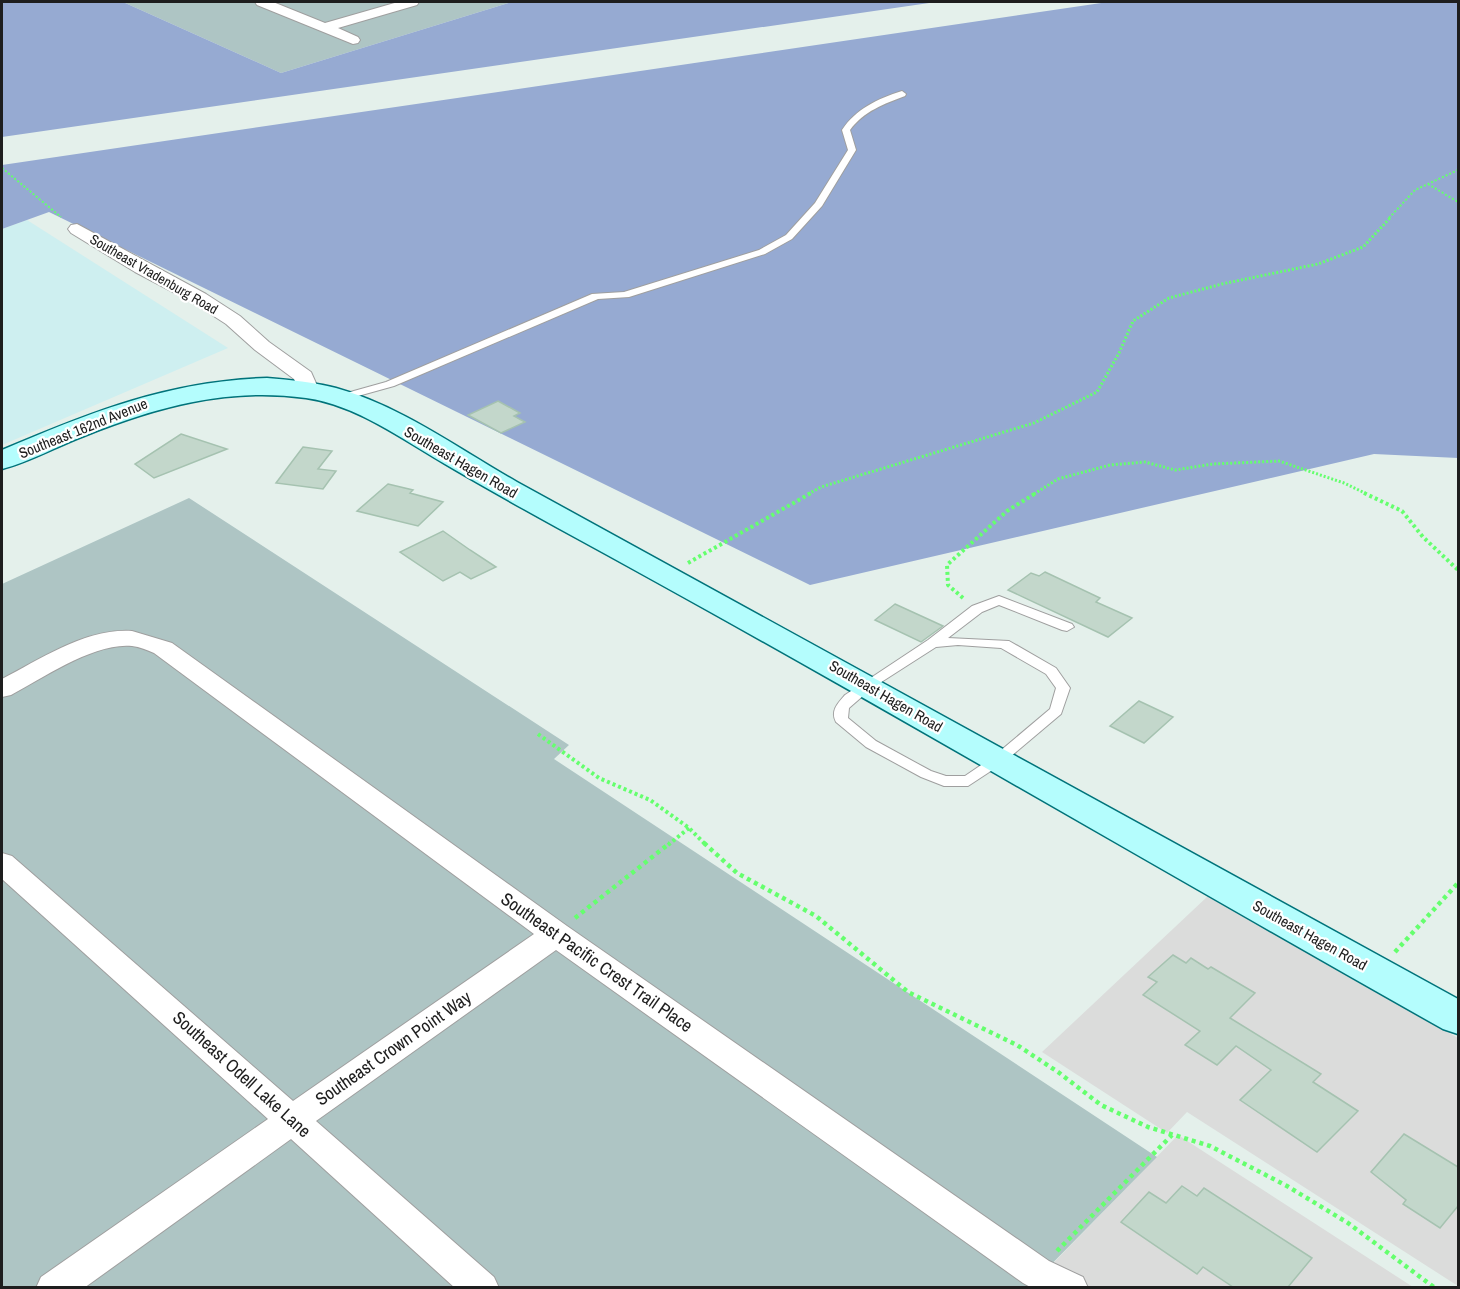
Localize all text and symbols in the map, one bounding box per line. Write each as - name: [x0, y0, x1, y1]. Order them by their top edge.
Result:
- street label: Southeast Vradenburg Road: [87, 230, 221, 318]
- street label: Southeast 162nd Avenue: [15, 392, 151, 463]
- street label: Southeast Hagen Road: [400, 421, 522, 503]
- street label: Southeast Hagen Road: [825, 655, 947, 737]
- street label: Southeast Pacific Crest Trail Place: [496, 886, 698, 1038]
- street label: Southeast Hagen Road: [1249, 895, 1371, 975]
- street label: Southeast Crown Point Way: [310, 984, 476, 1111]
- street label: Southeast Odell Lake Lane: [167, 1005, 317, 1143]

